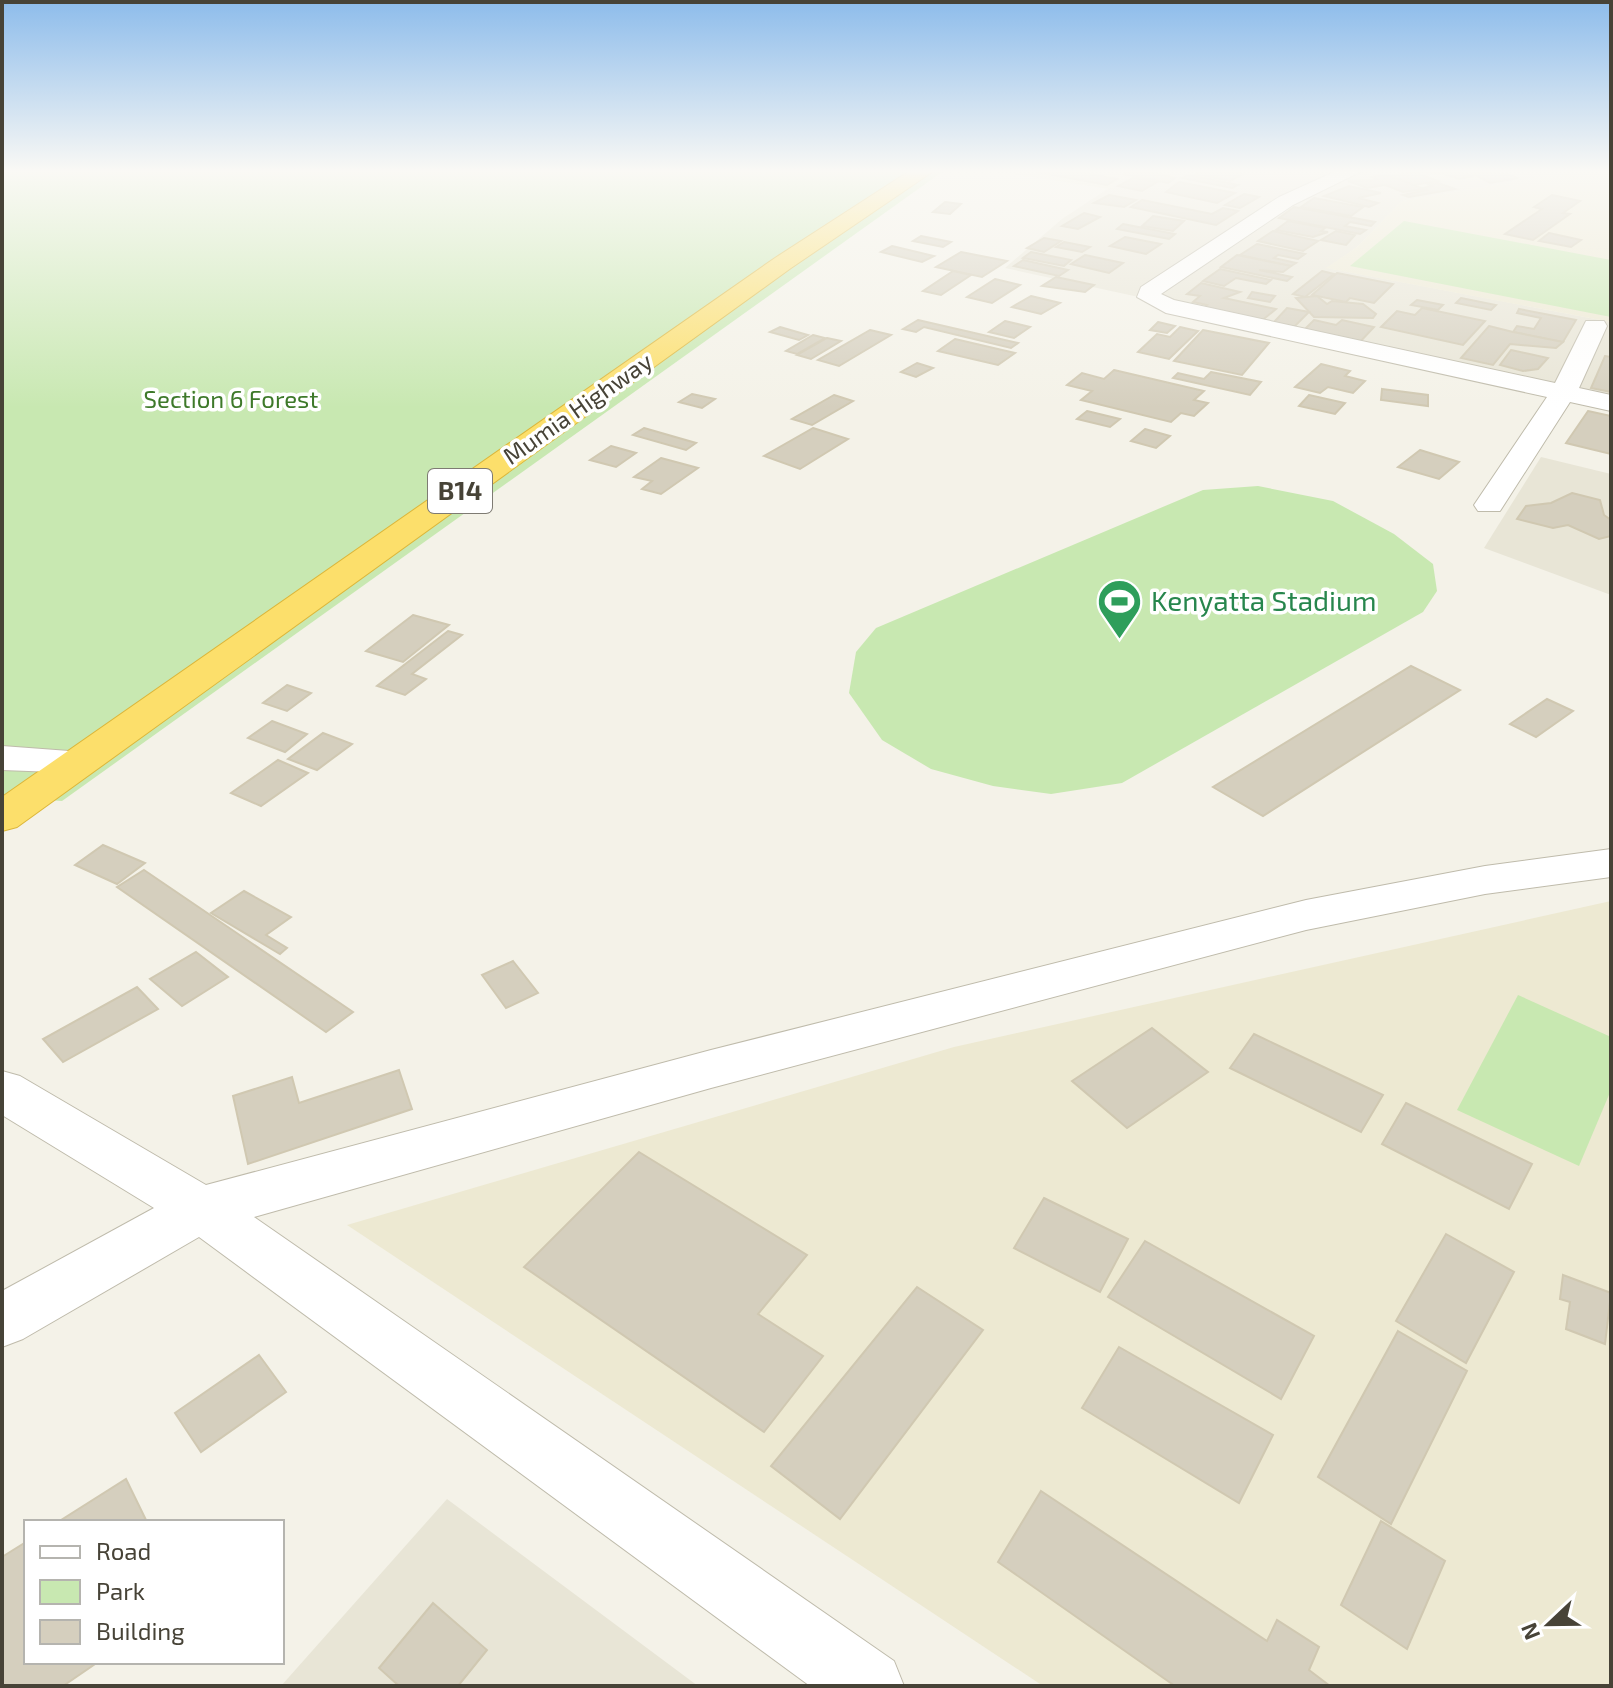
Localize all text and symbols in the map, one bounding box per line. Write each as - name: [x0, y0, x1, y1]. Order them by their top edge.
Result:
- street label: Mumia Highway: [497, 345, 657, 470]
- park label: Section 6 Forest: [144, 384, 318, 413]
- road number: B14: [428, 469, 492, 513]
- sports icon: Kenyatta Stadium: [1096, 577, 1144, 640]
- place label: Kenyatta Stadium: [1151, 583, 1377, 617]
- legend: [24, 1520, 284, 1664]
- text: Road: [96, 1536, 151, 1565]
- text: Park: [96, 1576, 145, 1605]
- north arrow: [1509, 1584, 1589, 1664]
- text: Building: [96, 1616, 185, 1645]
- text: N: [1514, 1620, 1545, 1644]

